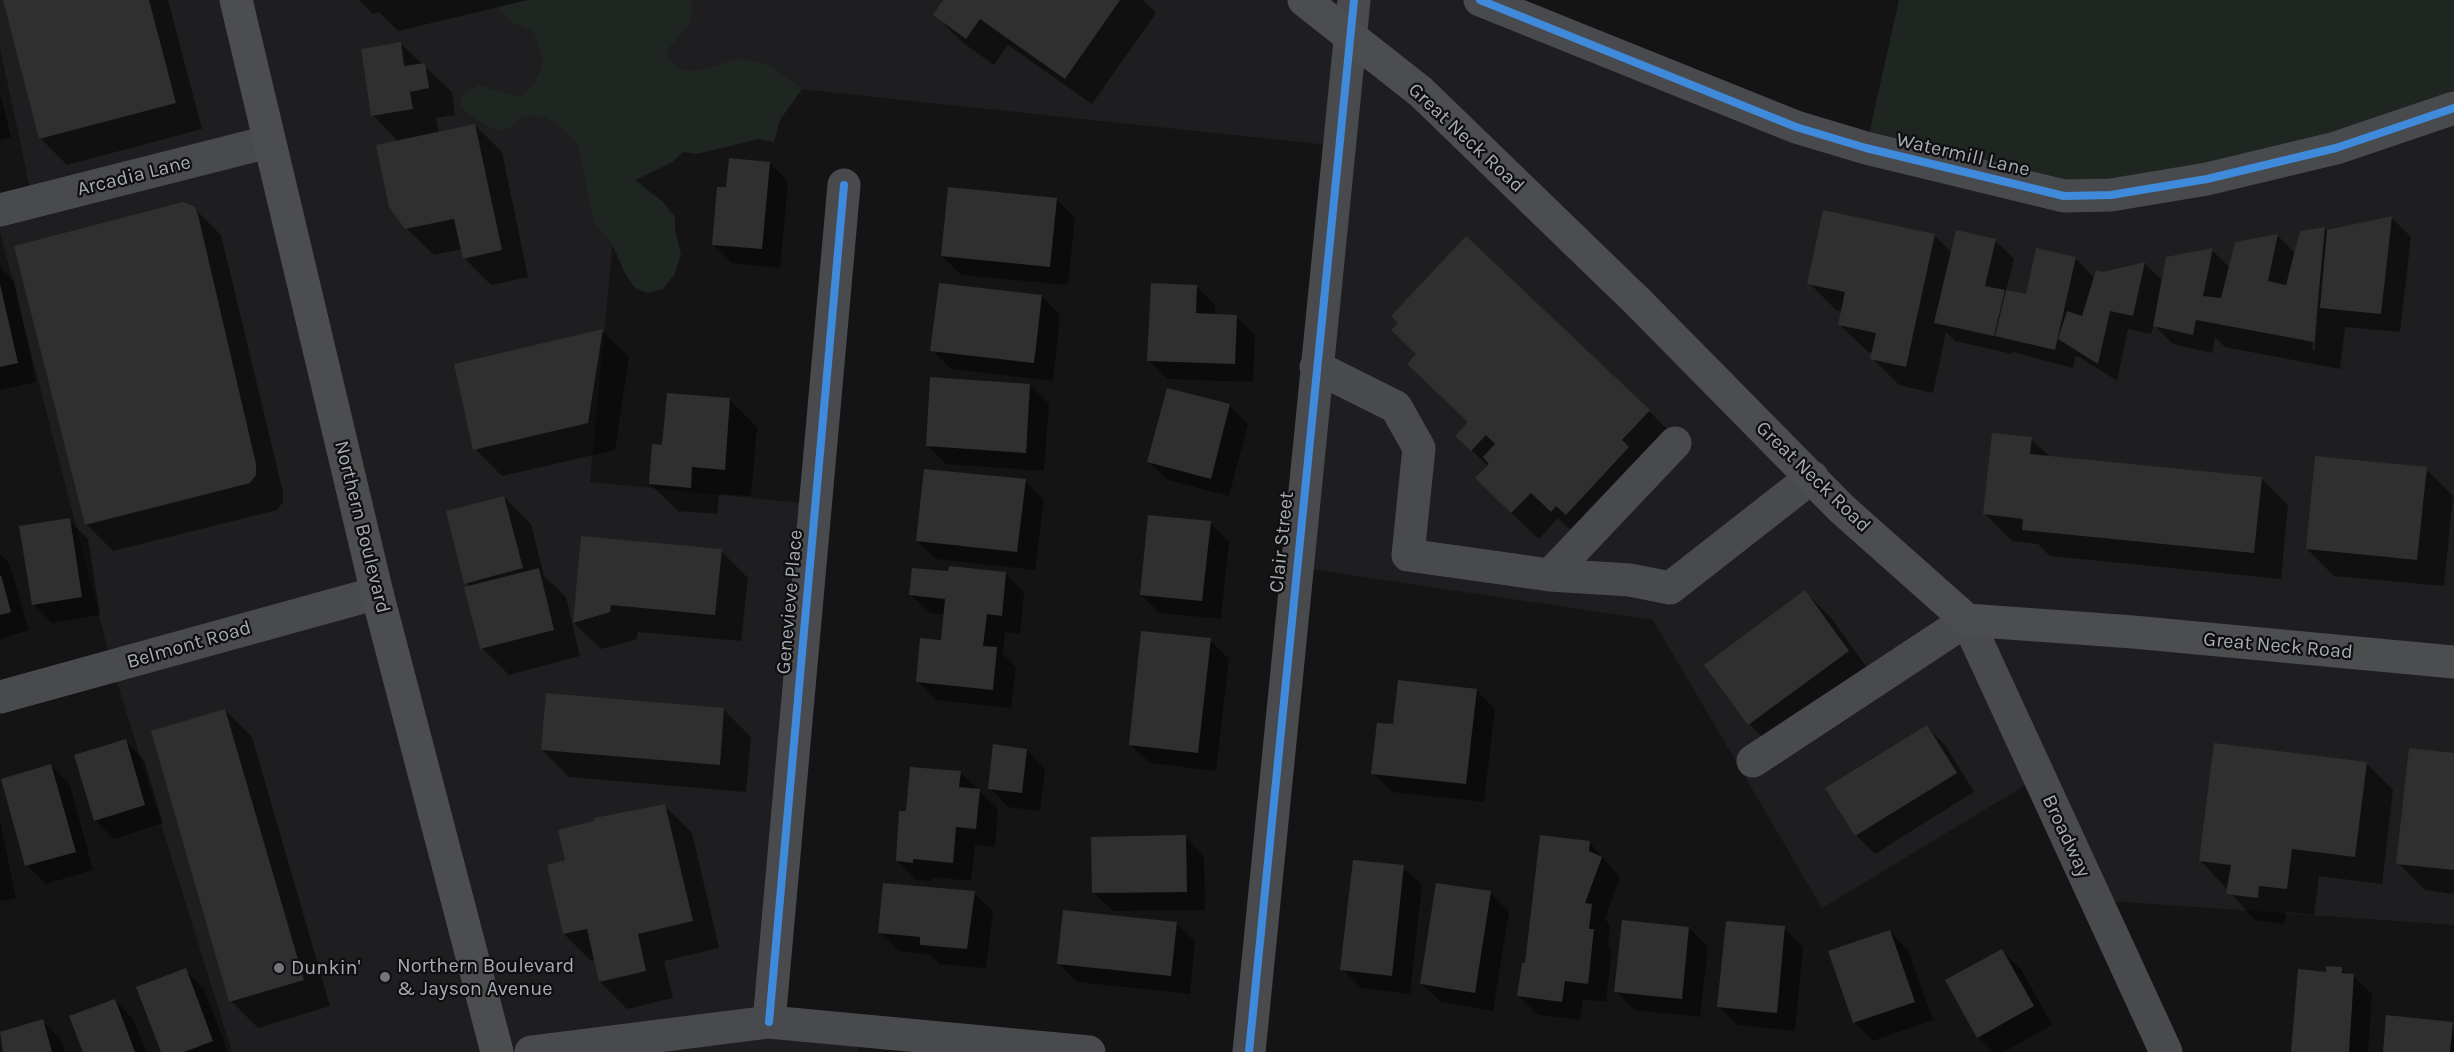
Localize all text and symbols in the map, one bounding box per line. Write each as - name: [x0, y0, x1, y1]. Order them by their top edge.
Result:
- street label: Great Neck Road: [1403, 78, 1529, 198]
- street label: Watermill Lane: [1894, 128, 2032, 182]
- street label: Arcadia Lane: [75, 150, 193, 202]
- street label: Great Neck Road: [1751, 416, 1875, 538]
- street label: Northern Boulevard: [329, 438, 395, 616]
- street label: Clair Street: [1265, 490, 1299, 594]
- street label: Genevieve Place: [772, 529, 808, 675]
- street label: Belmont Road: [124, 616, 254, 674]
- street label: Great Neck Road: [2202, 628, 2354, 664]
- street label: Broadway: [2036, 791, 2096, 881]
- place label: Northern Boulevard & Jayson Avenue: [397, 954, 574, 1001]
- place label: Dunkin': [291, 956, 360, 980]
- marker: Dunkin': [272, 961, 286, 975]
- marker: Northern Boulevard & Jayson Avenue: [378, 970, 392, 984]

